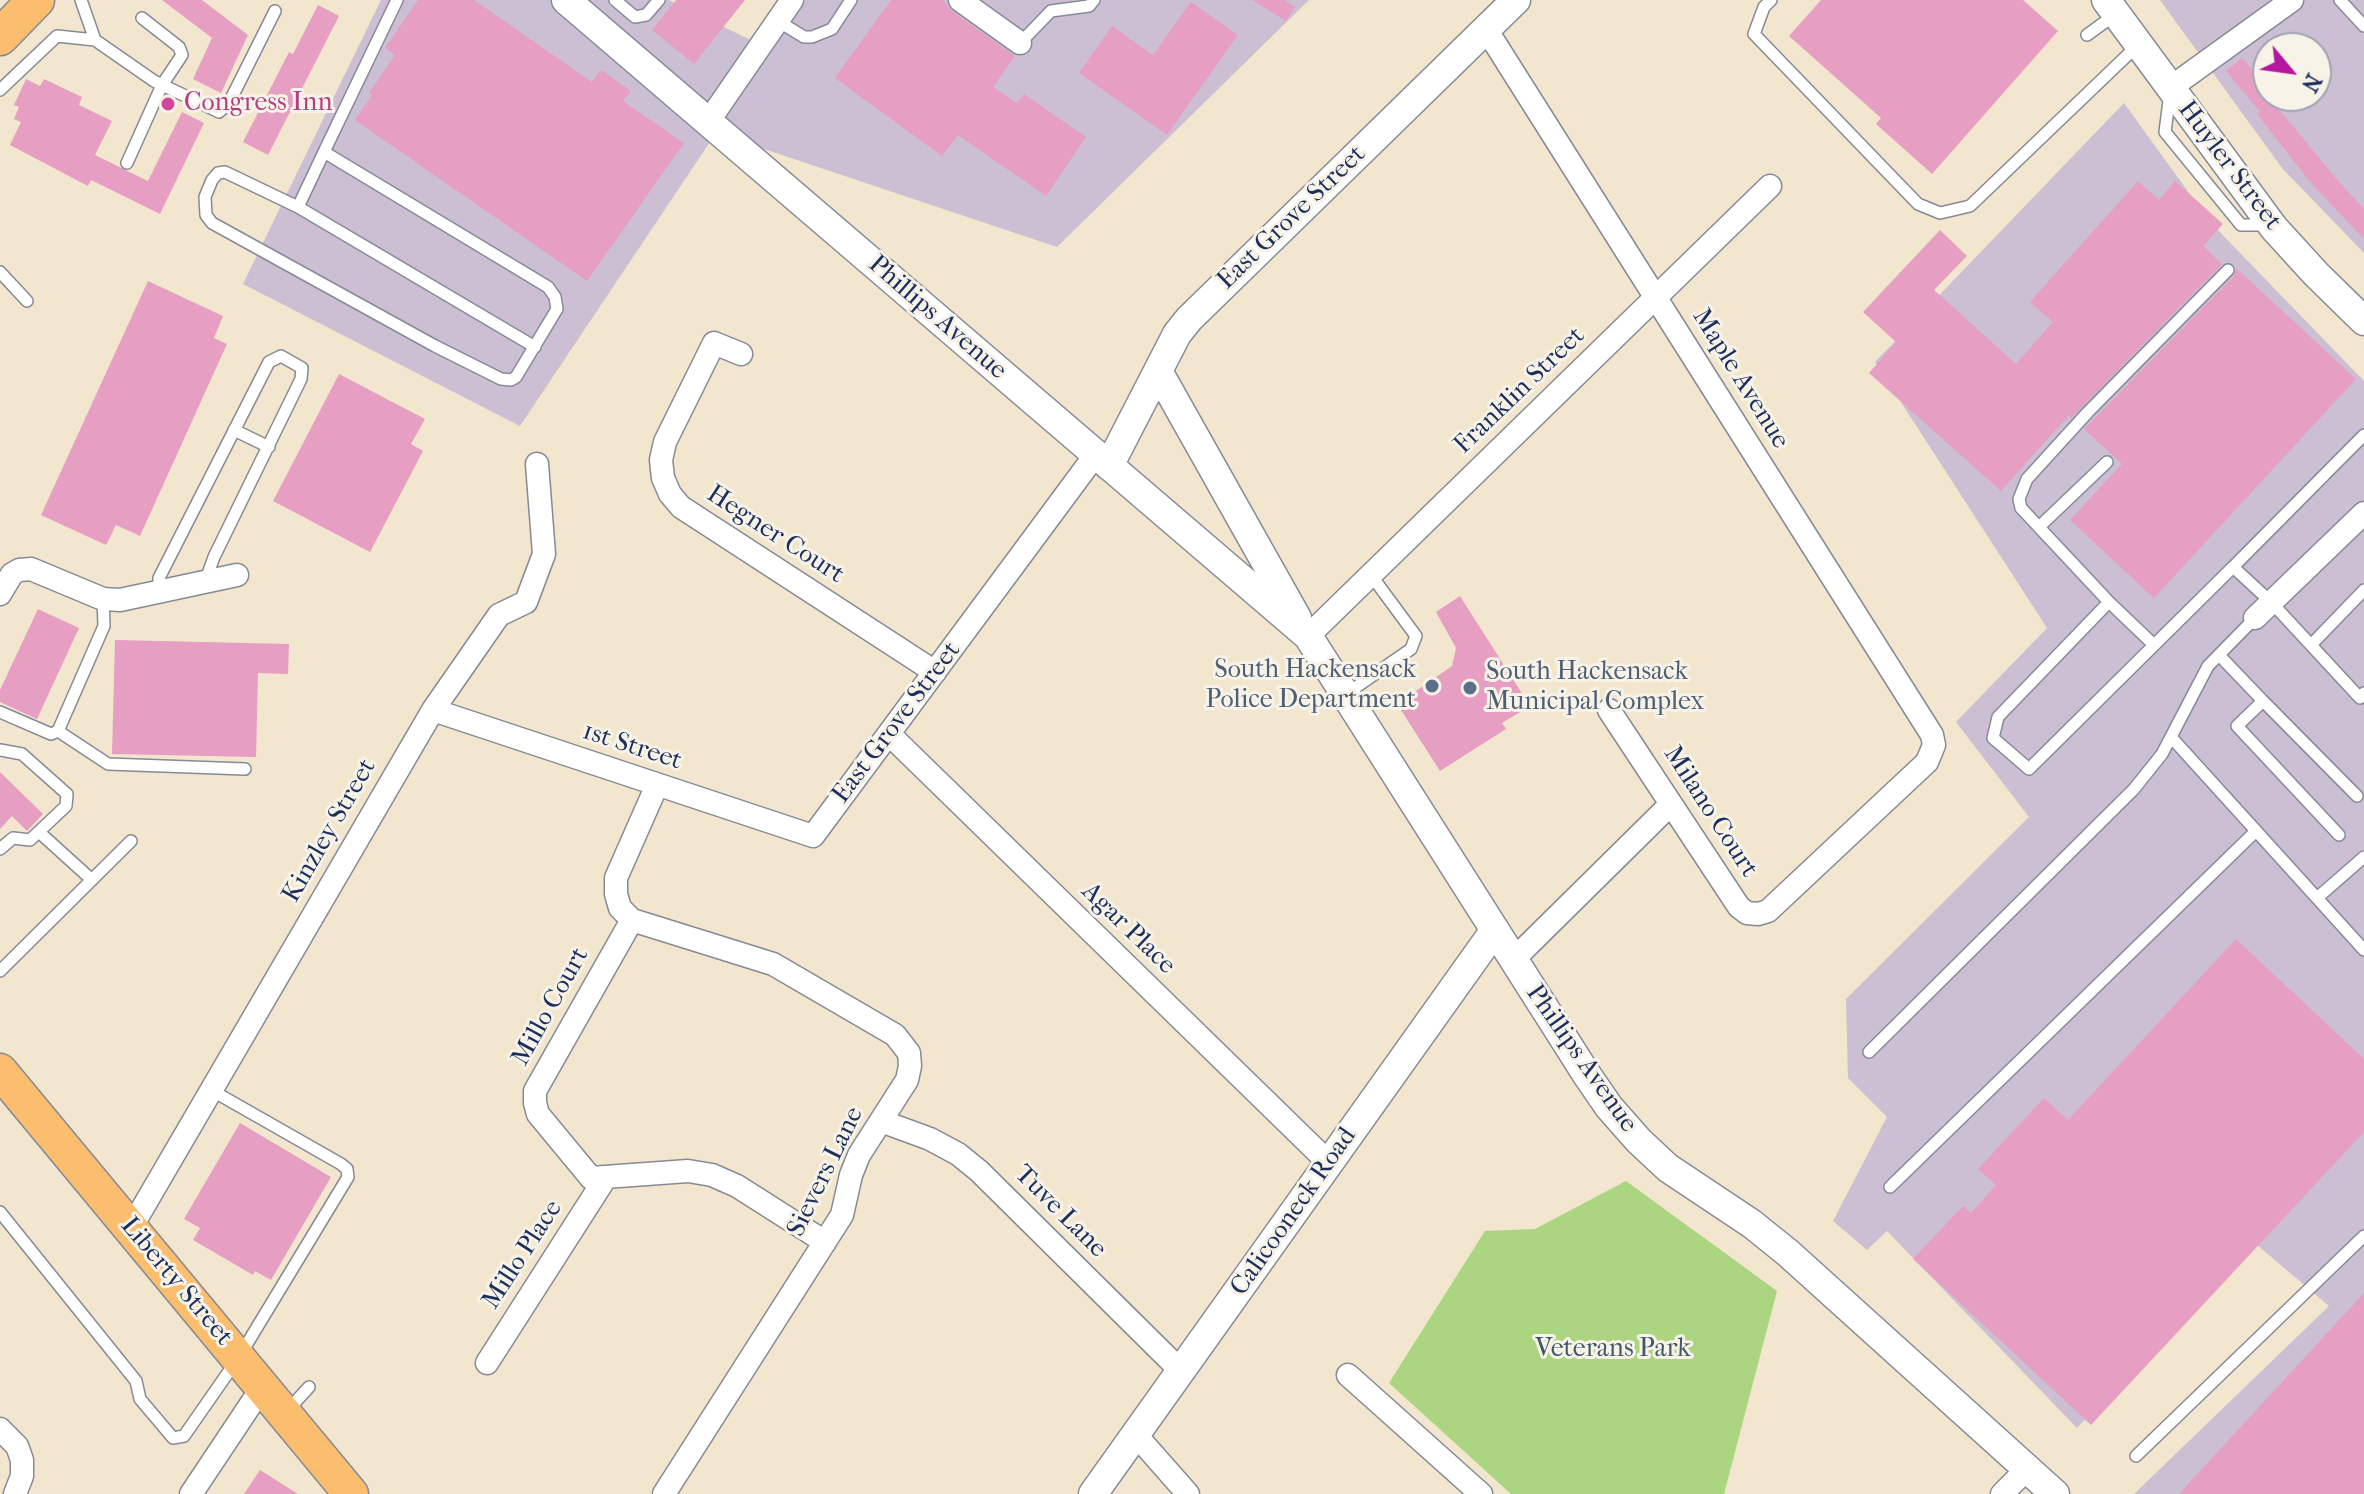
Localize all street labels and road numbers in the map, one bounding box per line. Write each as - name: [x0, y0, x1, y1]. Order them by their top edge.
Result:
- street label: Huyler Street: [2170, 95, 2288, 237]
- street label: East Grove Street: [1211, 139, 1373, 297]
- street label: Phillips Avenue: [861, 249, 1013, 387]
- street label: Maple Avenue: [1685, 303, 1795, 455]
- street label: Franklin Street: [1448, 321, 1592, 461]
- street label: Hegner Court: [701, 479, 849, 591]
- street label: East Grove Street: [826, 636, 968, 810]
- street label: 1st Street: [579, 716, 685, 778]
- street label: Milano Court: [1656, 741, 1764, 883]
- street label: Kinzley Street: [276, 754, 384, 908]
- street label: Agar Place: [1074, 877, 1182, 981]
- street label: Millo Court: [506, 943, 596, 1071]
- street label: Phillips Avenue: [1519, 979, 1643, 1139]
- street label: Sievers Lane: [781, 1102, 871, 1242]
- street label: Calicooneck Road: [1224, 1122, 1364, 1302]
- street label: Tuve Lane: [1007, 1159, 1113, 1265]
- street label: Millo Place: [476, 1195, 570, 1315]
- street label: Liberty Street: [113, 1211, 239, 1353]

